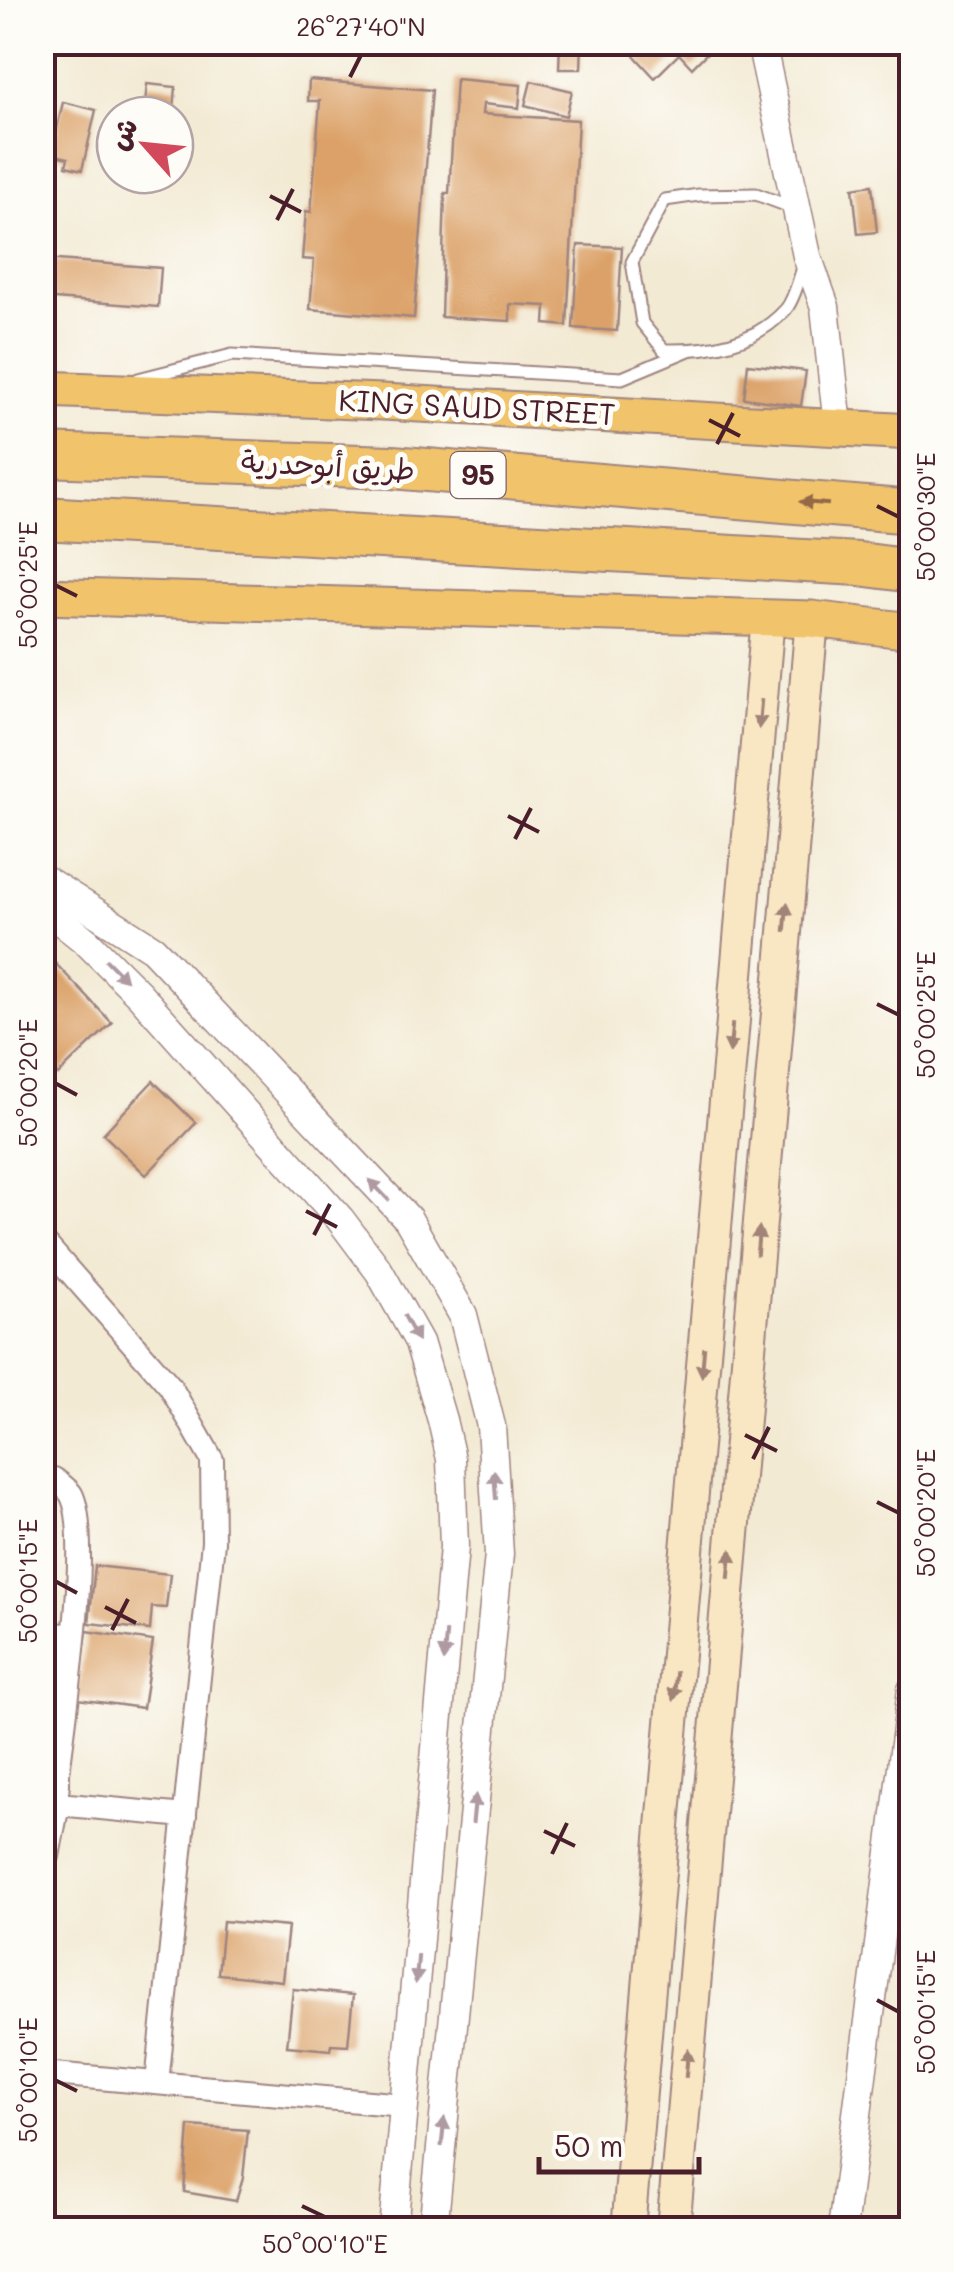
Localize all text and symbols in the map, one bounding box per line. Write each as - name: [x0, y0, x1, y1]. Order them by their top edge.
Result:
- text: 26°27'40"N: [296, 10, 426, 42]
- north arrow: [95, 95, 195, 195]
- text: ش: [99, 111, 145, 155]
- street label: KING SAUD STREET: [338, 379, 617, 433]
- street label: طريق أبوحدرية: [240, 439, 416, 491]
- road number: 95: [450, 452, 506, 498]
- text: 50°00'30"E: [909, 452, 941, 582]
- one-way arrow: [798, 495, 830, 511]
- text: 50°00'25"E: [11, 521, 43, 649]
- one-way arrow: [751, 699, 767, 731]
- one-way arrow: [779, 900, 795, 932]
- text: 50°00'25"E: [909, 951, 941, 1079]
- one-way arrow: [103, 958, 127, 982]
- text: 50°00'20"E: [11, 1019, 43, 1147]
- one-way arrow: [723, 1023, 739, 1054]
- one-way arrow: [368, 1179, 392, 1203]
- one-way arrow: [751, 1224, 767, 1256]
- one-way arrow: [402, 1313, 419, 1342]
- one-way arrow: [695, 1346, 711, 1378]
- text: 50°00'20"E: [909, 1449, 941, 1577]
- one-way arrow: [487, 1469, 503, 1501]
- text: 50°00'15"E: [11, 1519, 43, 1643]
- one-way arrow: [723, 1548, 739, 1580]
- one-way arrow: [437, 1630, 453, 1662]
- one-way arrow: [667, 1670, 683, 1702]
- one-way arrow: [467, 1793, 483, 1824]
- text: 50°00'15"E: [909, 1950, 941, 2074]
- one-way arrow: [408, 1954, 424, 1986]
- text: 50°00'10"E: [11, 2017, 43, 2143]
- one-way arrow: [680, 2046, 696, 2078]
- scale bar: [539, 2112, 699, 2174]
- one-way arrow: [435, 2116, 451, 2148]
- text: 50 m: [554, 2125, 624, 2165]
- text: 50°00'10"E: [262, 2227, 388, 2259]

